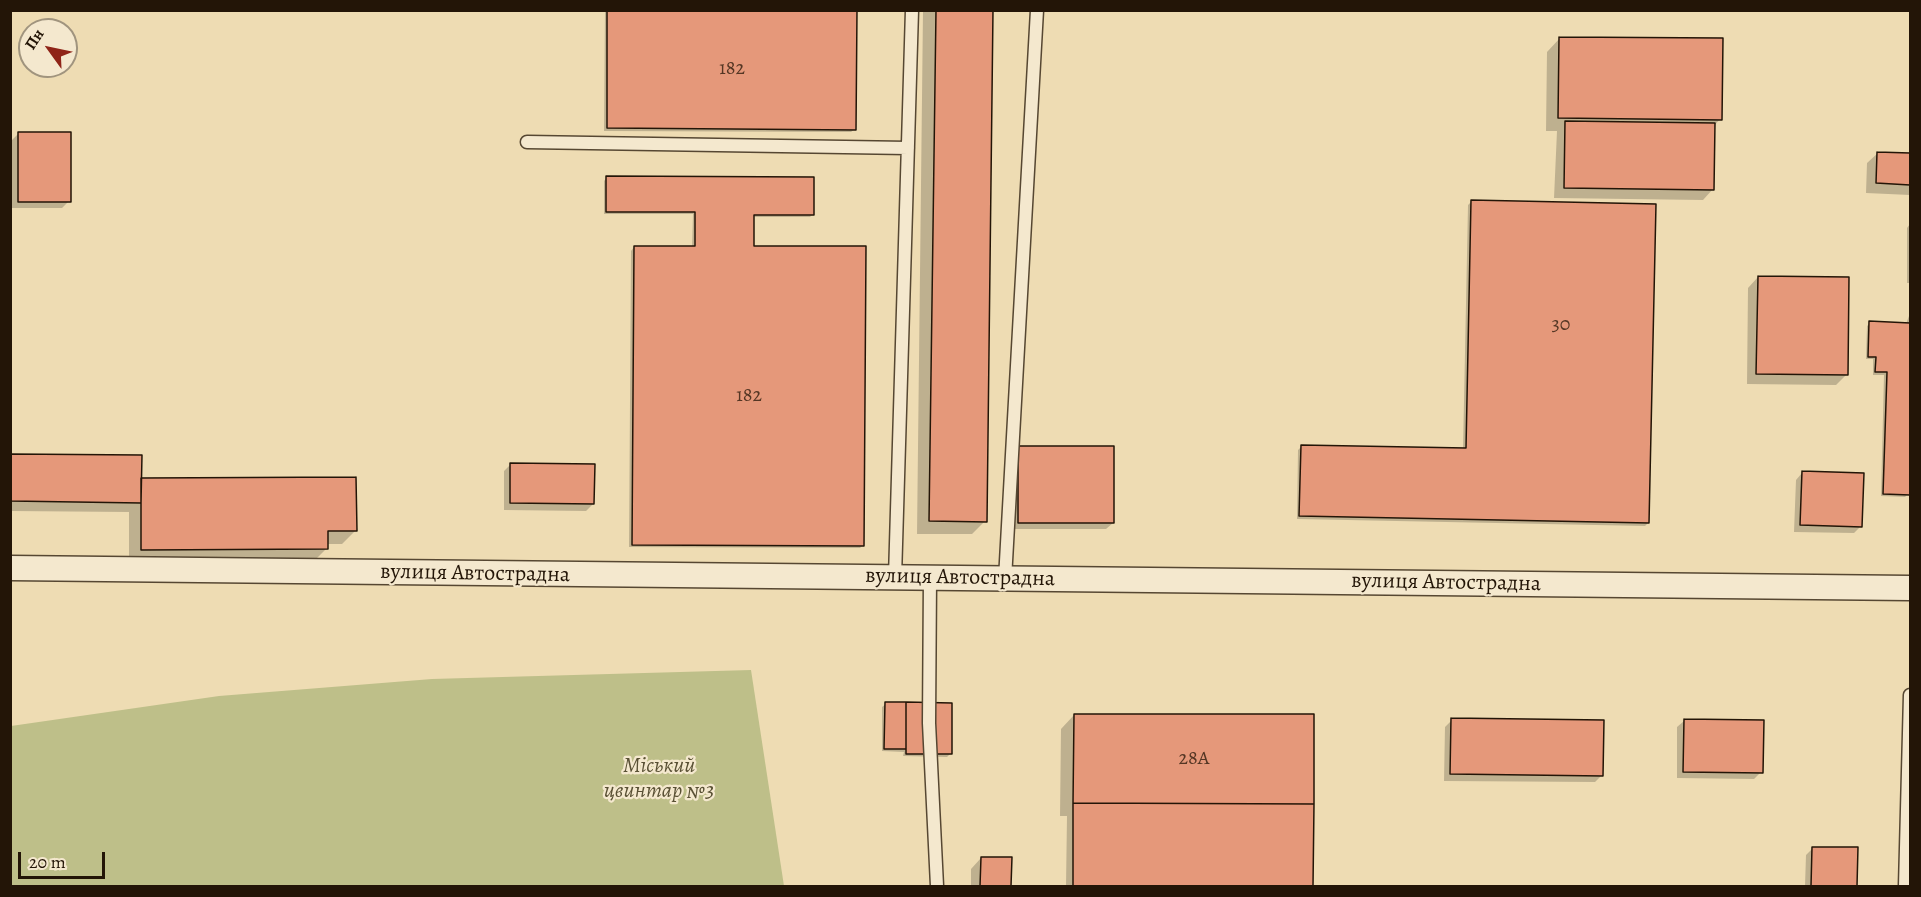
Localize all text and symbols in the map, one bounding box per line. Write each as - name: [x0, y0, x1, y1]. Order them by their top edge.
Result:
- north arrow: [18, 18, 78, 78]
- text: Пн: [20, 25, 49, 54]
- house number: 182: [719, 57, 745, 81]
- house number: 30: [1552, 313, 1570, 337]
- house number: 182: [736, 384, 762, 408]
- street label: вулиця Автострадна: [380, 559, 570, 589]
- street label: вулиця Автострадна: [865, 563, 1055, 593]
- street label: вулиця Автострадна: [1351, 568, 1541, 598]
- house number: 28А: [1179, 747, 1209, 771]
- park label: Міський цвинтар №3: [604, 754, 714, 806]
- scale bar: [21, 840, 108, 878]
- text: 20 m: [29, 850, 66, 874]

